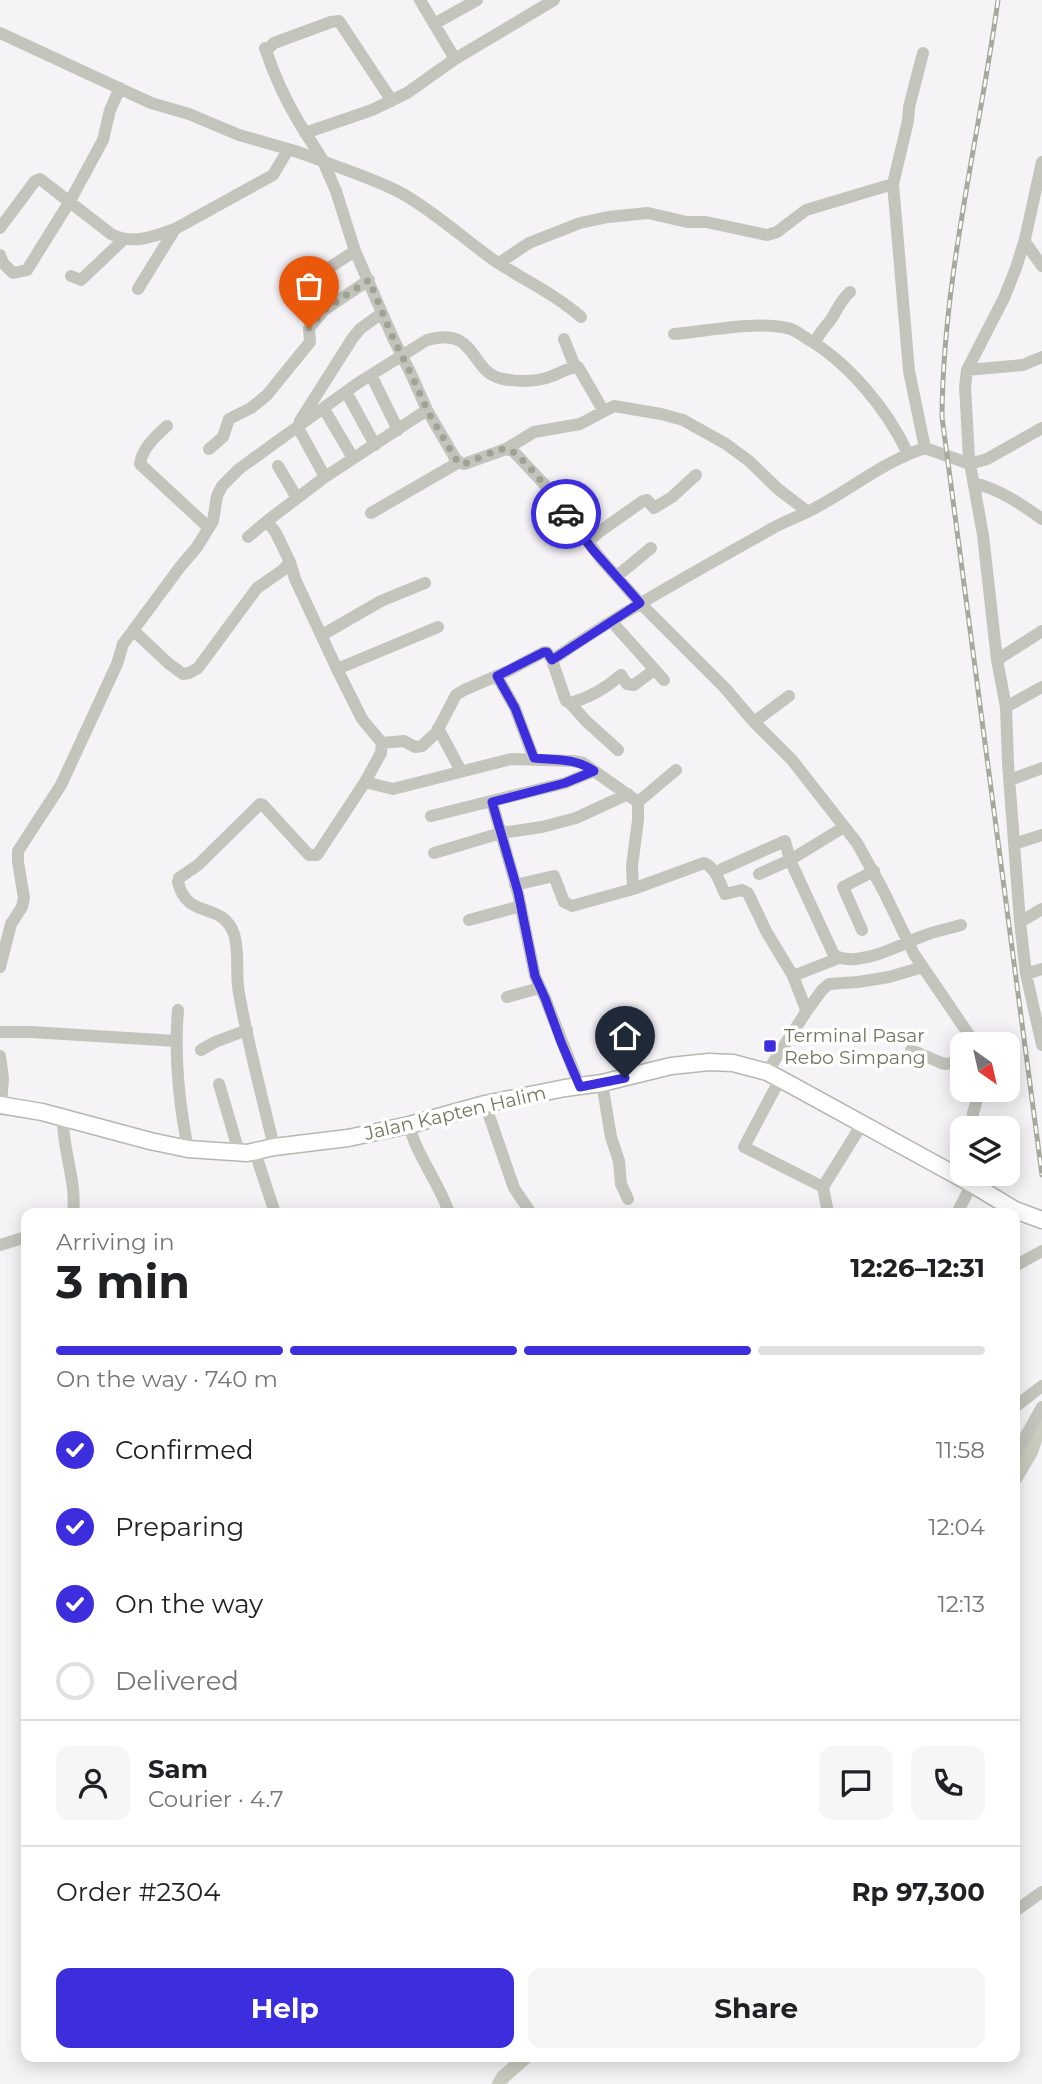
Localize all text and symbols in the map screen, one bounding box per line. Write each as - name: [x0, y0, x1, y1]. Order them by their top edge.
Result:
- pin: [279, 256, 339, 328]
- icon: bag: [290, 267, 328, 305]
- courier: [531, 479, 601, 549]
- icon: car: [547, 495, 585, 533]
- pin: [595, 1006, 655, 1078]
- icon: home: [606, 1017, 644, 1055]
- place label: Terminal Pasar Rebo Simpang: [784, 1024, 926, 1069]
- north arrow: [950, 1032, 1020, 1102]
- map controls: [950, 1032, 1020, 1186]
- marker: Terminal Pasar Rebo Simpang: [762, 1038, 778, 1054]
- street label: Jalan Kapten Halim: [361, 1081, 548, 1145]
- button: layers: [950, 1116, 1020, 1186]
- text: Arriving in: [56, 1228, 175, 1256]
- text: 12:26–12:31: [850, 1252, 985, 1284]
- text: 3 min: [56, 1253, 190, 1310]
- text: On the way · 740 m: [56, 1365, 278, 1393]
- icon: check: [56, 1431, 94, 1469]
- text: Confirmed: [115, 1434, 254, 1466]
- text: 11:58: [936, 1436, 985, 1464]
- icon: check: [56, 1508, 94, 1546]
- text: Preparing: [115, 1511, 244, 1543]
- text: 12:04: [928, 1513, 985, 1541]
- icon: check: [56, 1585, 94, 1623]
- text: On the way: [115, 1588, 263, 1620]
- text: 12:13: [937, 1590, 985, 1618]
- text: Delivered: [115, 1665, 239, 1697]
- button: person: [56, 1746, 130, 1820]
- button: chat: [819, 1746, 893, 1820]
- button: phone: [911, 1746, 985, 1820]
- text: Sam: [148, 1753, 208, 1785]
- text: Courier · 4.7: [148, 1785, 284, 1813]
- text: Order #2304: [56, 1876, 220, 1908]
- text: Rp 97,300: [851, 1876, 985, 1908]
- button: Help: [56, 1968, 514, 2048]
- button: Share: [528, 1968, 985, 2048]

